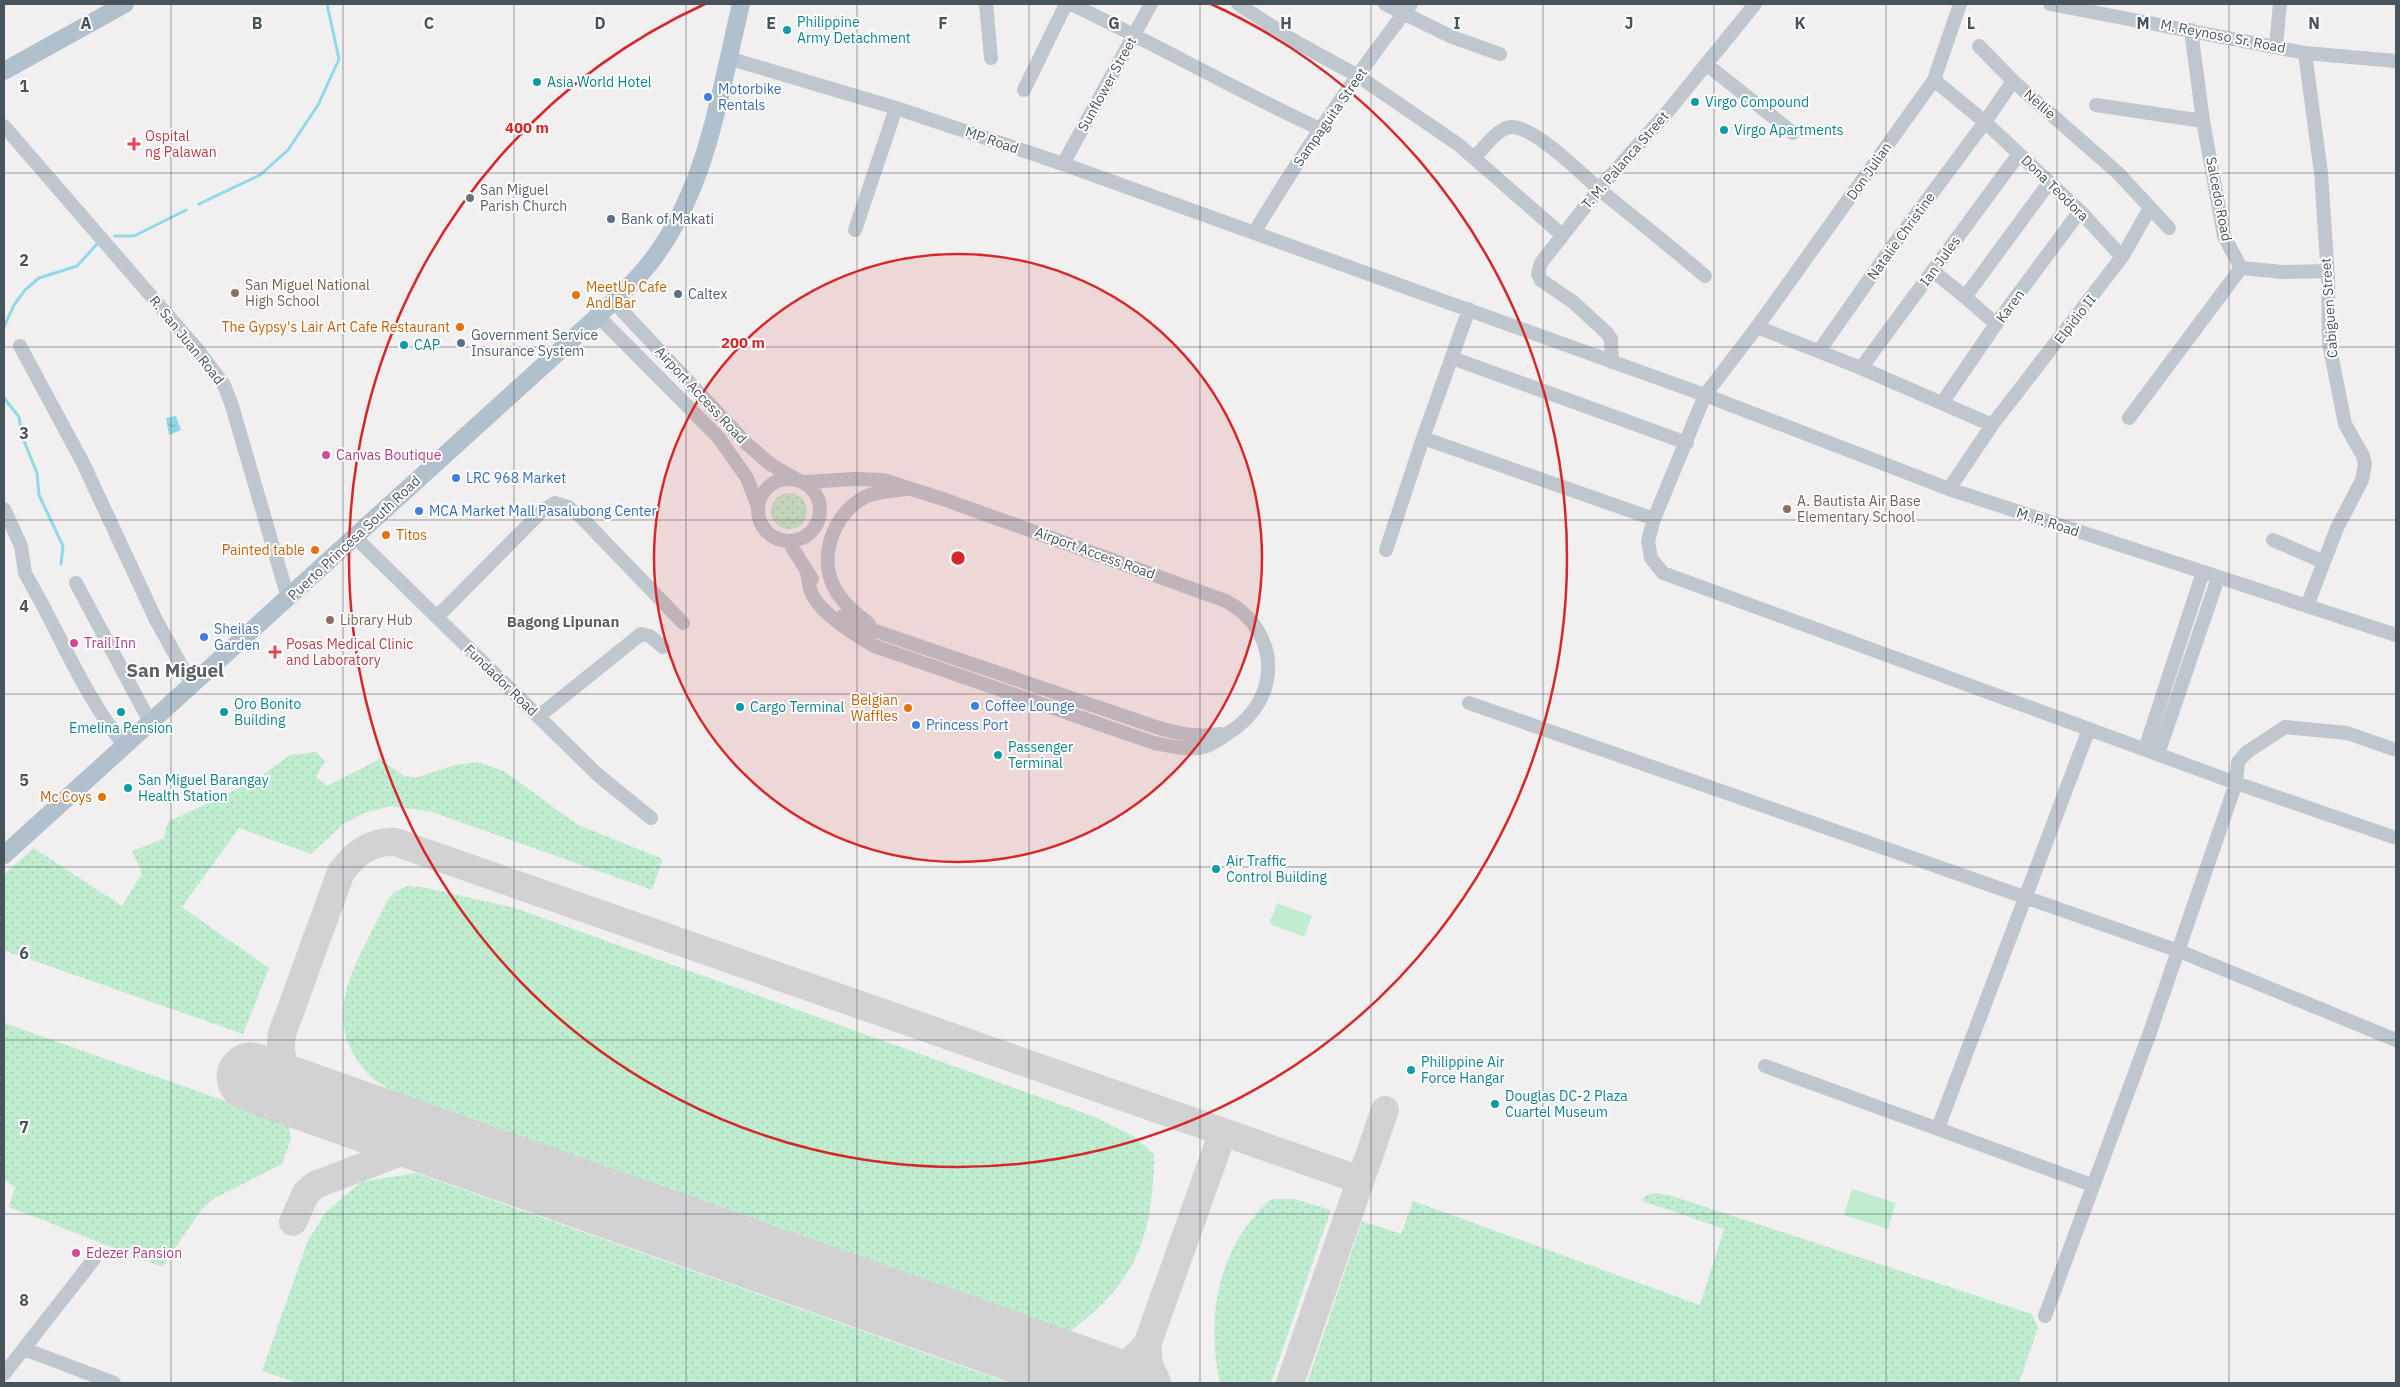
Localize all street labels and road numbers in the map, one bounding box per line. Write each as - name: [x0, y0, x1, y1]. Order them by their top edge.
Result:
- street label: M. Reynoso Sr. Road: [2159, 15, 2287, 57]
- street label: Sunflower Street: [1074, 33, 1140, 134]
- street label: Sampaguita Street: [1289, 64, 1371, 170]
- street label: Nellie: [2020, 85, 2060, 123]
- street label: T. M. Palanca Street: [1578, 107, 1672, 213]
- street label: MP Road: [963, 122, 1021, 158]
- street label: Don Julian: [1843, 139, 1895, 203]
- street label: Dona Teodora: [2017, 151, 2093, 225]
- street label: Salcedo Road: [2202, 155, 2236, 243]
- street label: Natalie Christine: [1863, 188, 1939, 283]
- street label: Ian Jules: [1916, 232, 1964, 290]
- street label: Cabiguen Street: [2317, 257, 2341, 359]
- street label: Karen: [1992, 286, 2028, 326]
- street label: Elpidio II: [2050, 291, 2100, 347]
- street label: R. San Juan Road: [146, 292, 228, 388]
- street label: Airport Access Road: [651, 343, 751, 447]
- street label: Puerto Princesa South Road: [284, 472, 424, 604]
- street label: M. P. Road: [2014, 503, 2082, 541]
- street label: Airport Access Road: [1032, 523, 1158, 583]
- street label: Fundador Road: [460, 640, 542, 720]

